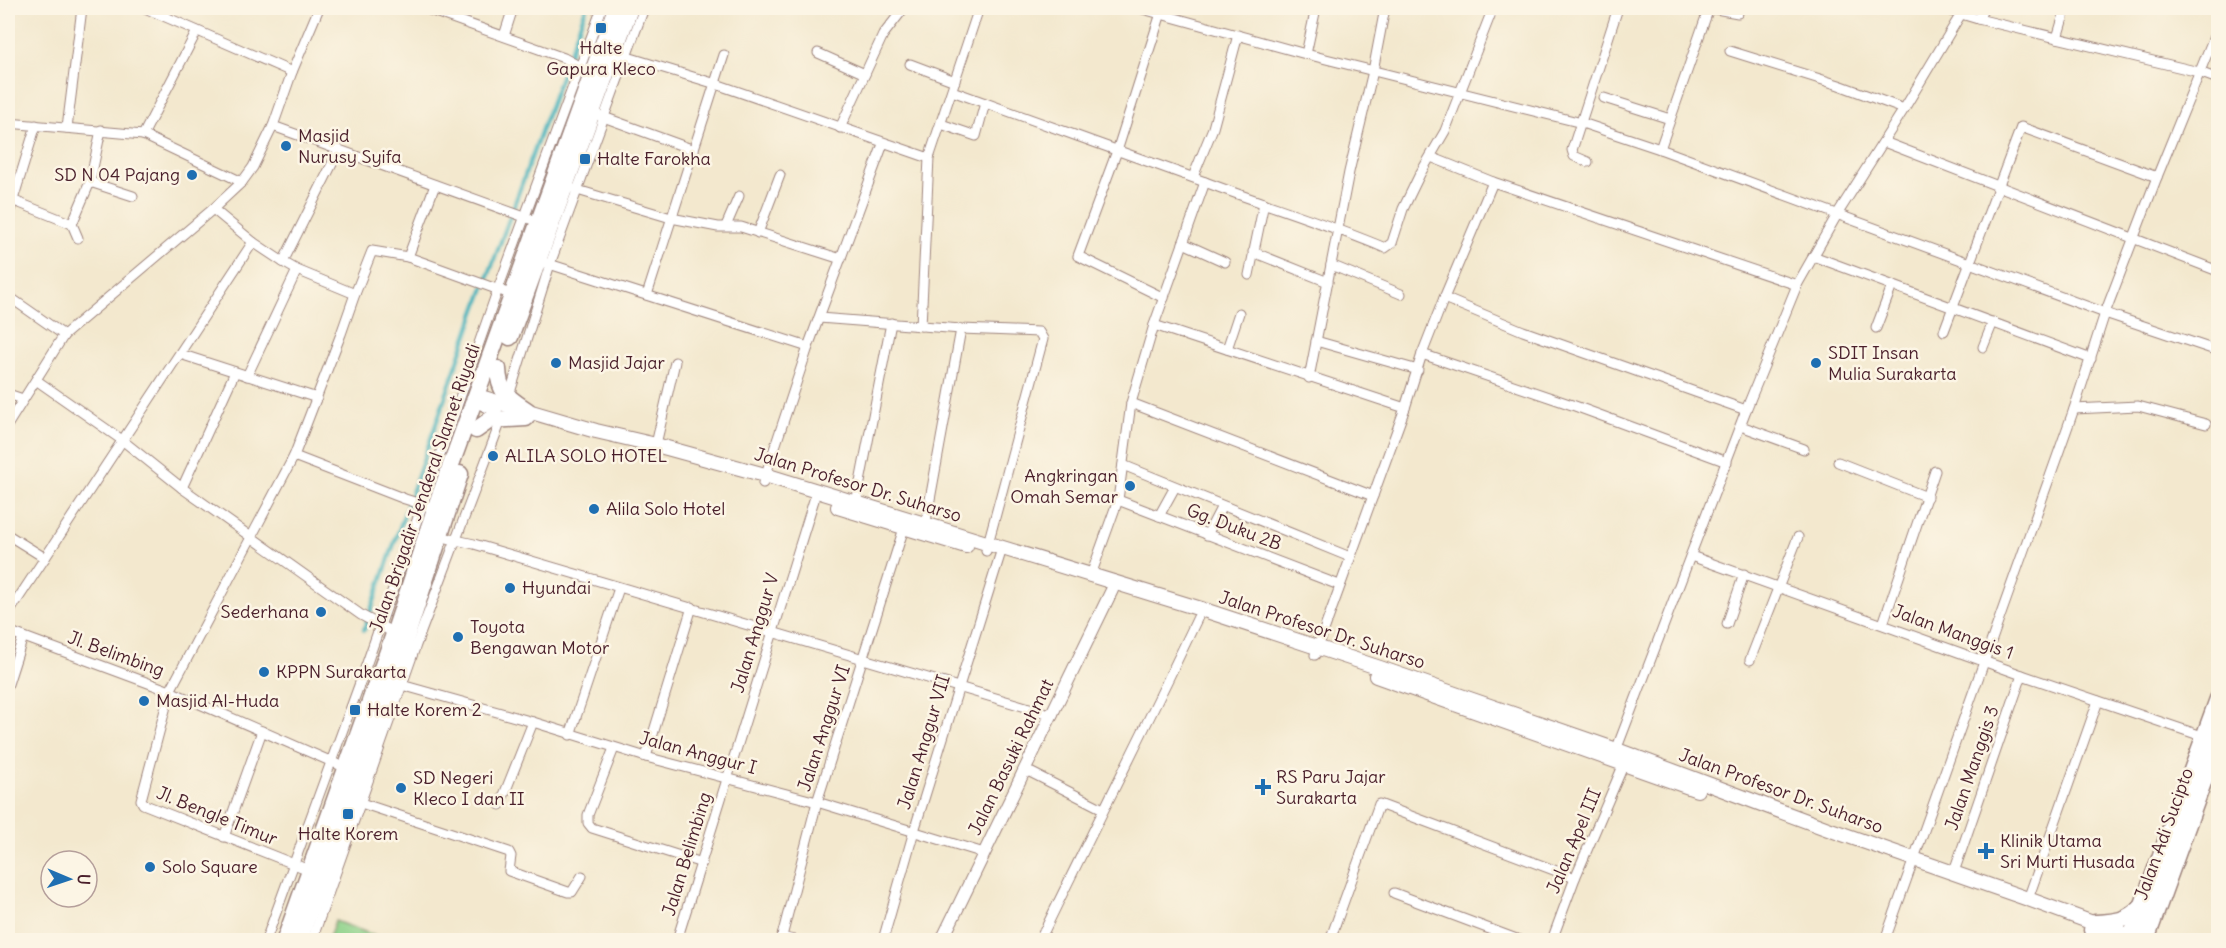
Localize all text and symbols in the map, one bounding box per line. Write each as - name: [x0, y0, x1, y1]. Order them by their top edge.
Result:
- marker: Halte Gapura Kleco: [594, 21, 608, 35]
- place label: Halte Gapura Kleco: [546, 36, 656, 80]
- place label: Masjid Nurusy Syifa: [298, 124, 402, 168]
- marker: Masjid Nurusy Syifa: [279, 139, 293, 153]
- place label: Halte Farokha: [597, 147, 711, 170]
- marker: Halte Farokha: [578, 152, 592, 166]
- place label: SD N 04 Pajang: [54, 163, 180, 186]
- marker: SD N 04 Pajang: [185, 168, 199, 182]
- street label: Jalan Brigadir Jenderal Slamet Riyadi: [364, 340, 485, 635]
- place label: SDIT Insan Mulia Surakarta: [1828, 341, 1957, 385]
- place label: Masjid Jajar: [568, 351, 666, 374]
- marker: Masjid Jajar: [549, 356, 563, 370]
- marker: SDIT Insan Mulia Surakarta: [1809, 356, 1823, 370]
- street label: Jalan Profesor Dr. Suharso: [752, 442, 965, 527]
- place label: ALILA SOLO HOTEL: [505, 444, 667, 467]
- marker: ALILA SOLO HOTEL: [486, 449, 500, 463]
- place label: Angkringan Omah Semar: [1010, 464, 1119, 508]
- marker: Angkringan Omah Semar: [1123, 479, 1137, 493]
- place label: Alila Solo Hotel: [606, 497, 725, 520]
- street label: Gg. Duku 2B: [1183, 498, 1285, 555]
- marker: Alila Solo Hotel: [587, 502, 601, 516]
- street label: Jalan Anggur V: [725, 570, 784, 695]
- place label: Hyundai: [522, 576, 591, 599]
- marker: Hyundai: [503, 581, 517, 595]
- street label: Jalan Profesor Dr. Suharso: [1216, 585, 1428, 674]
- street label: Jalan Manggis 1: [1889, 599, 2017, 664]
- place label: Sederhana: [220, 600, 309, 623]
- marker: Sederhana: [314, 605, 328, 619]
- place label: Toyota Bengawan Motor: [470, 615, 610, 659]
- street label: Jl. Belimbing: [65, 625, 168, 682]
- marker: Toyota Bengawan Motor: [451, 630, 465, 644]
- place label: KPPN Surakarta: [276, 660, 406, 683]
- street label: Jalan Anggur VI: [792, 662, 855, 794]
- marker: KPPN Surakarta: [257, 665, 271, 679]
- street label: Jalan Anggur VII: [892, 672, 955, 812]
- street label: Jalan Basuki Rahmat: [963, 675, 1058, 839]
- place label: Masjid Al-Huda: [156, 689, 279, 712]
- marker: Masjid Al-Huda: [137, 694, 151, 708]
- place label: Halte Korem 2: [367, 698, 482, 721]
- street label: Jalan Manggis 3: [1939, 702, 2004, 833]
- marker: Halte Korem 2: [348, 703, 362, 717]
- street label: Jalan Anggur I: [637, 726, 759, 779]
- street label: Jalan Profesor Dr. Suharso: [1676, 743, 1886, 838]
- place label: RS Paru Jajar Surakarta: [1276, 765, 1386, 809]
- street label: Jalan Adi Sucipto: [2129, 765, 2198, 903]
- place label: SD Negeri Kleco I dan II: [413, 766, 525, 810]
- marker: RS Paru Jajar Surakarta: [1254, 778, 1272, 796]
- street label: Jl. Bengle Timur: [153, 781, 282, 850]
- marker: SD Negeri Kleco I dan II: [394, 781, 408, 795]
- street label: Jalan Apel III: [1541, 785, 1606, 897]
- street label: Jalan Belimbing: [657, 789, 716, 919]
- marker: Halte Korem: [341, 807, 355, 821]
- place label: Halte Korem: [298, 822, 398, 845]
- place label: Klinik Utama Sri Murti Husada: [2000, 829, 2135, 873]
- marker: Klinik Utama Sri Murti Husada: [1977, 842, 1995, 860]
- north arrow: [39, 849, 99, 909]
- place label: Solo Square: [162, 855, 258, 878]
- marker: Solo Square: [143, 860, 157, 874]
- text: U: [74, 874, 94, 885]

